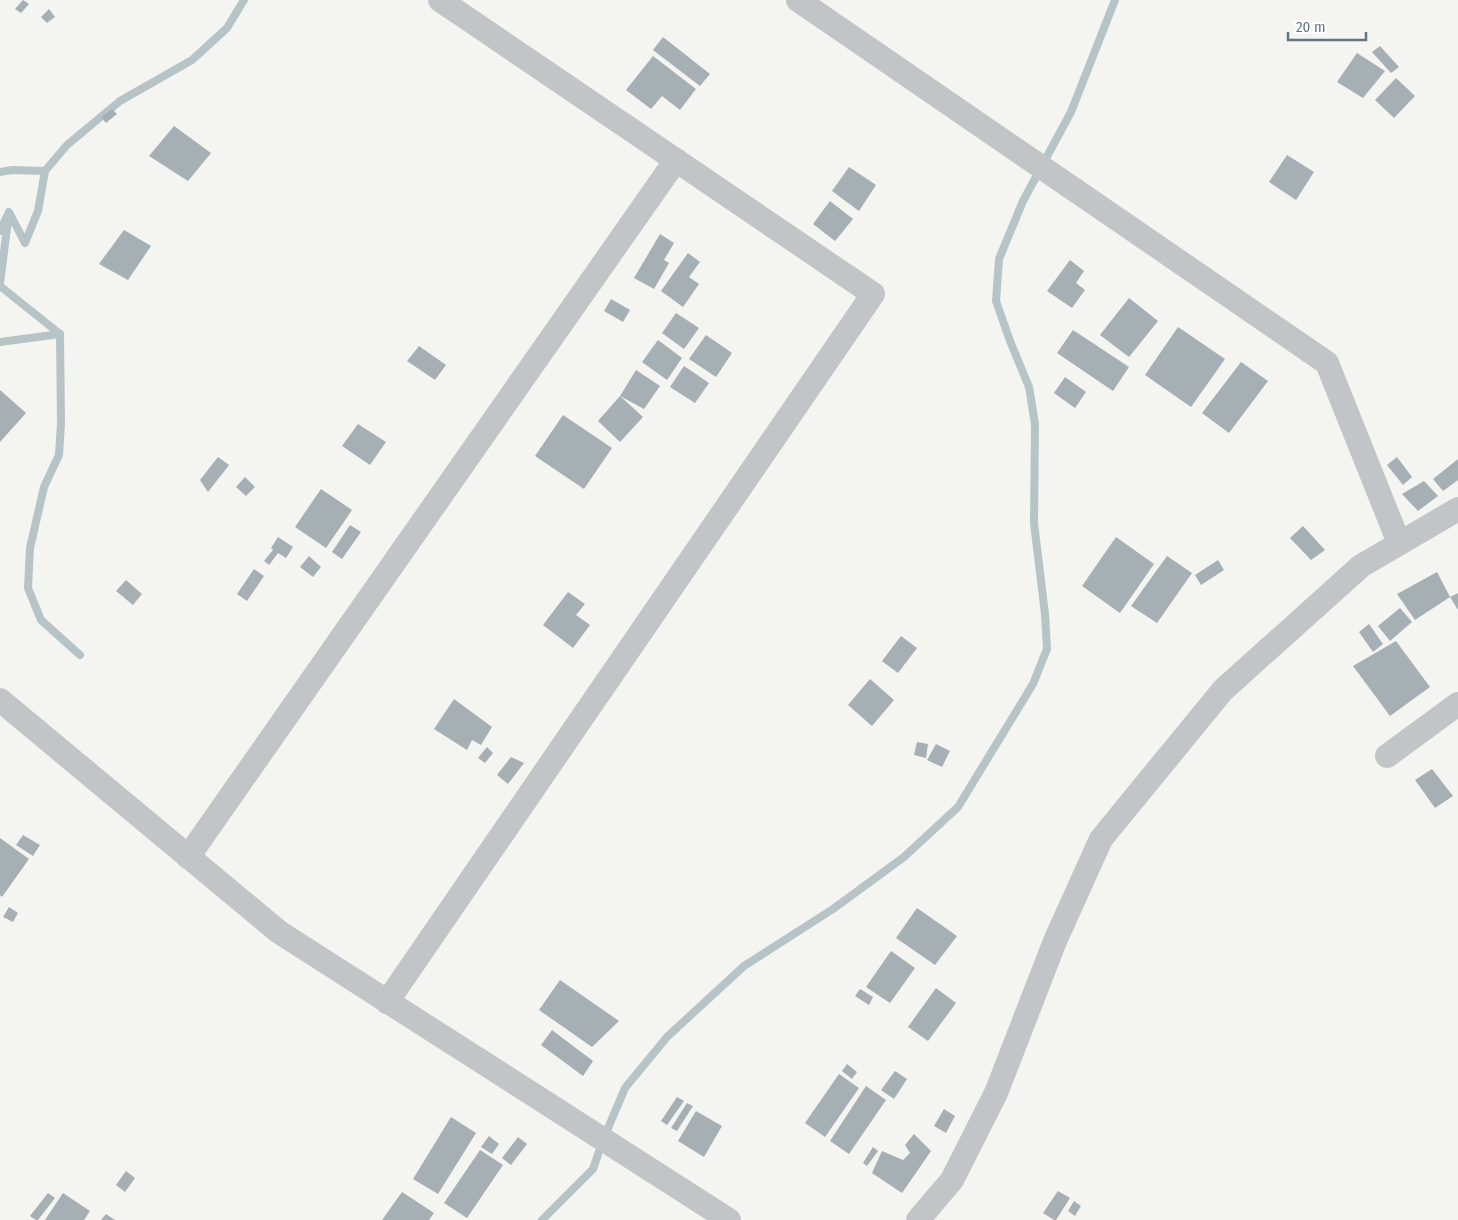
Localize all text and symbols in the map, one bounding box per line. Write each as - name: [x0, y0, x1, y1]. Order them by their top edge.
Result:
- scale bar: [1288, 10, 1366, 42]
- text: 20 m: [1296, 18, 1326, 36]

